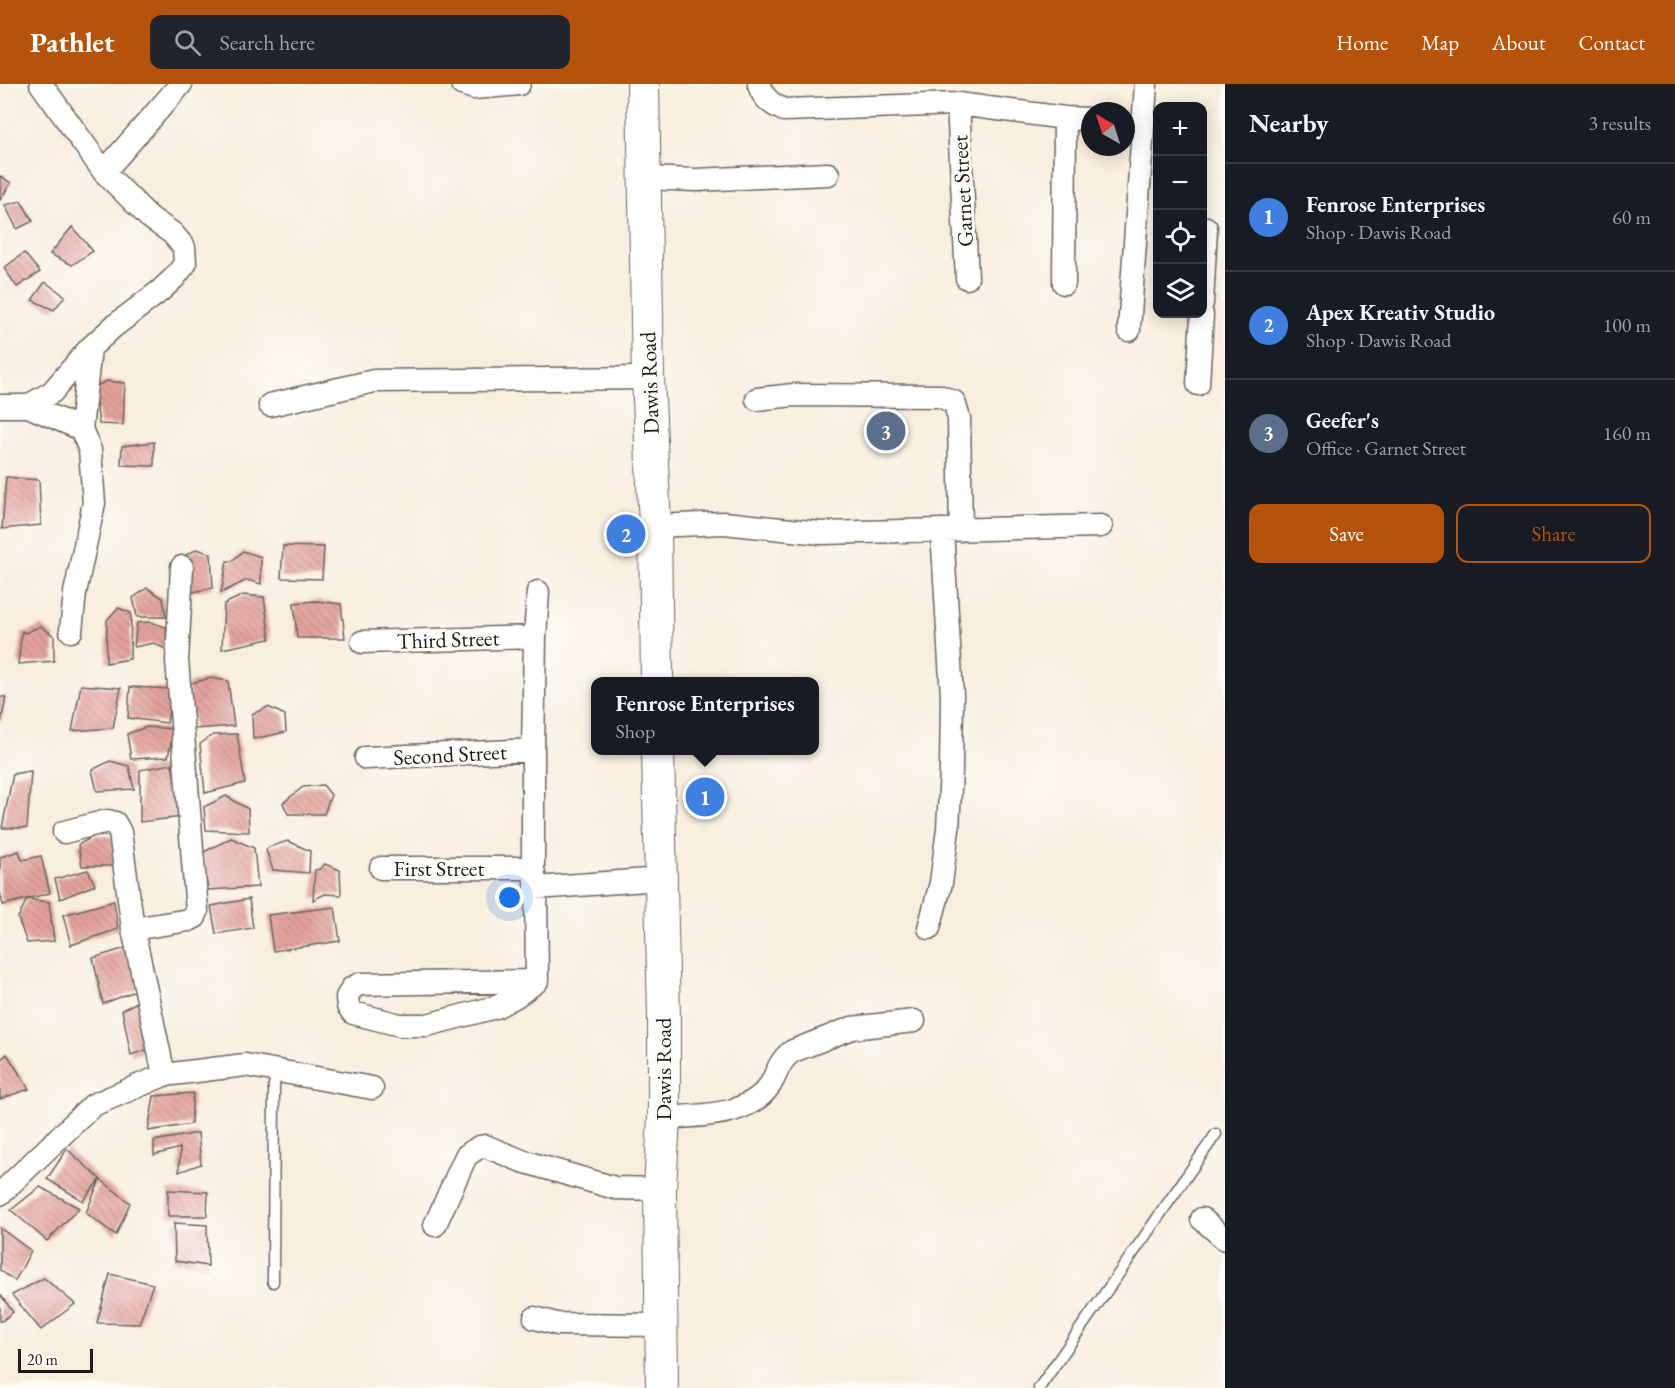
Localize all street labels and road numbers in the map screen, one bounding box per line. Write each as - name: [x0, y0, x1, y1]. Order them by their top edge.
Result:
- street label: Garnet Street: [945, 134, 980, 248]
- street label: Dawis Road: [633, 330, 666, 435]
- street label: Third Street: [396, 623, 500, 656]
- street label: Second Street: [393, 737, 508, 772]
- street label: First Street: [394, 854, 484, 883]
- street label: Dawis Road: [649, 1017, 678, 1120]

